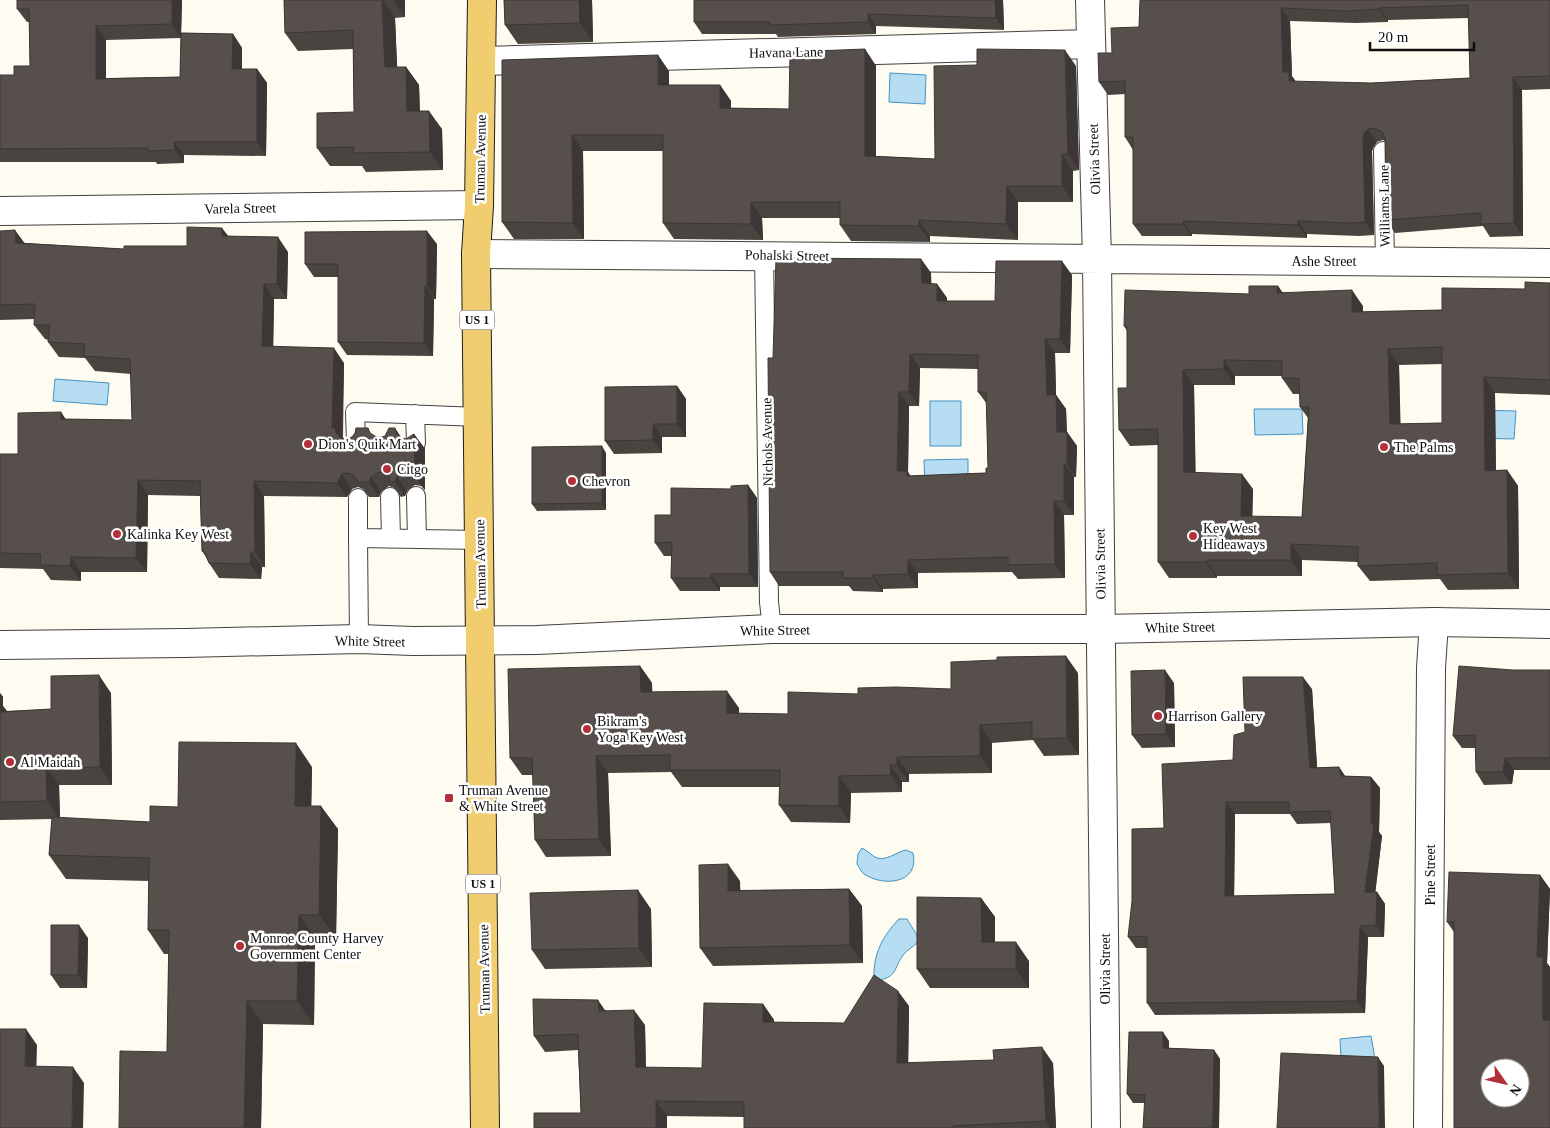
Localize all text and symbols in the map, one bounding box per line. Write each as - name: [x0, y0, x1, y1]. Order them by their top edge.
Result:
- scale bar: [1370, 20, 1474, 52]
- text: 20 m: [1378, 29, 1409, 45]
- street label: Havana Lane: [749, 44, 823, 61]
- street label: Truman Avenue: [472, 114, 489, 204]
- street label: Olivia Street: [1086, 123, 1103, 195]
- street label: Williams Lane: [1376, 165, 1393, 247]
- street label: Varela Street: [204, 200, 276, 217]
- street label: Pohalski Street: [745, 247, 829, 264]
- street label: Ashe Street: [1292, 254, 1357, 269]
- road number: US 1: [460, 310, 494, 330]
- street label: Nichols Avenue: [759, 397, 776, 487]
- place label: Dion's Quik Mart: [318, 437, 416, 452]
- marker: Dion's Quik Mart: [302, 438, 314, 450]
- place label: The Palms: [1394, 440, 1454, 455]
- marker: The Palms: [1378, 441, 1390, 453]
- place label: Citgo: [397, 462, 428, 477]
- marker: Citgo: [381, 463, 393, 475]
- place label: Chevron: [582, 474, 630, 489]
- marker: Chevron: [566, 475, 578, 487]
- street label: Truman Avenue: [472, 519, 489, 609]
- place label: Key West Hideaways: [1203, 521, 1265, 552]
- place label: Kalinka Key West: [127, 527, 229, 542]
- marker: Kalinka Key West: [111, 528, 123, 540]
- street label: Olivia Street: [1092, 528, 1109, 600]
- marker: Key West Hideaways: [1187, 530, 1199, 542]
- street label: White Street: [1145, 619, 1215, 636]
- street label: White Street: [740, 622, 810, 639]
- street label: White Street: [335, 633, 405, 650]
- place label: Harrison Gallery: [1168, 709, 1262, 724]
- marker: Harrison Gallery: [1152, 710, 1164, 722]
- place label: Bikram's Yoga Key West: [597, 714, 684, 745]
- marker: Bikram's Yoga Key West: [581, 723, 593, 735]
- place label: Al Maidah: [20, 755, 80, 770]
- marker: Al Maidah: [4, 756, 16, 768]
- place label: Truman Avenue & White Street: [459, 783, 548, 814]
- marker: Truman Avenue & White Street: [443, 792, 455, 804]
- street label: Pine Street: [1423, 844, 1438, 906]
- road number: US 1: [466, 874, 500, 894]
- street label: Truman Avenue: [476, 924, 493, 1014]
- place label: Monroe County Harvey Government Center: [250, 931, 384, 962]
- street label: Olivia Street: [1098, 933, 1113, 1005]
- marker: Monroe County Harvey Government Center: [234, 940, 246, 952]
- north arrow: [1480, 1058, 1530, 1108]
- text: N: [1506, 1082, 1524, 1098]

